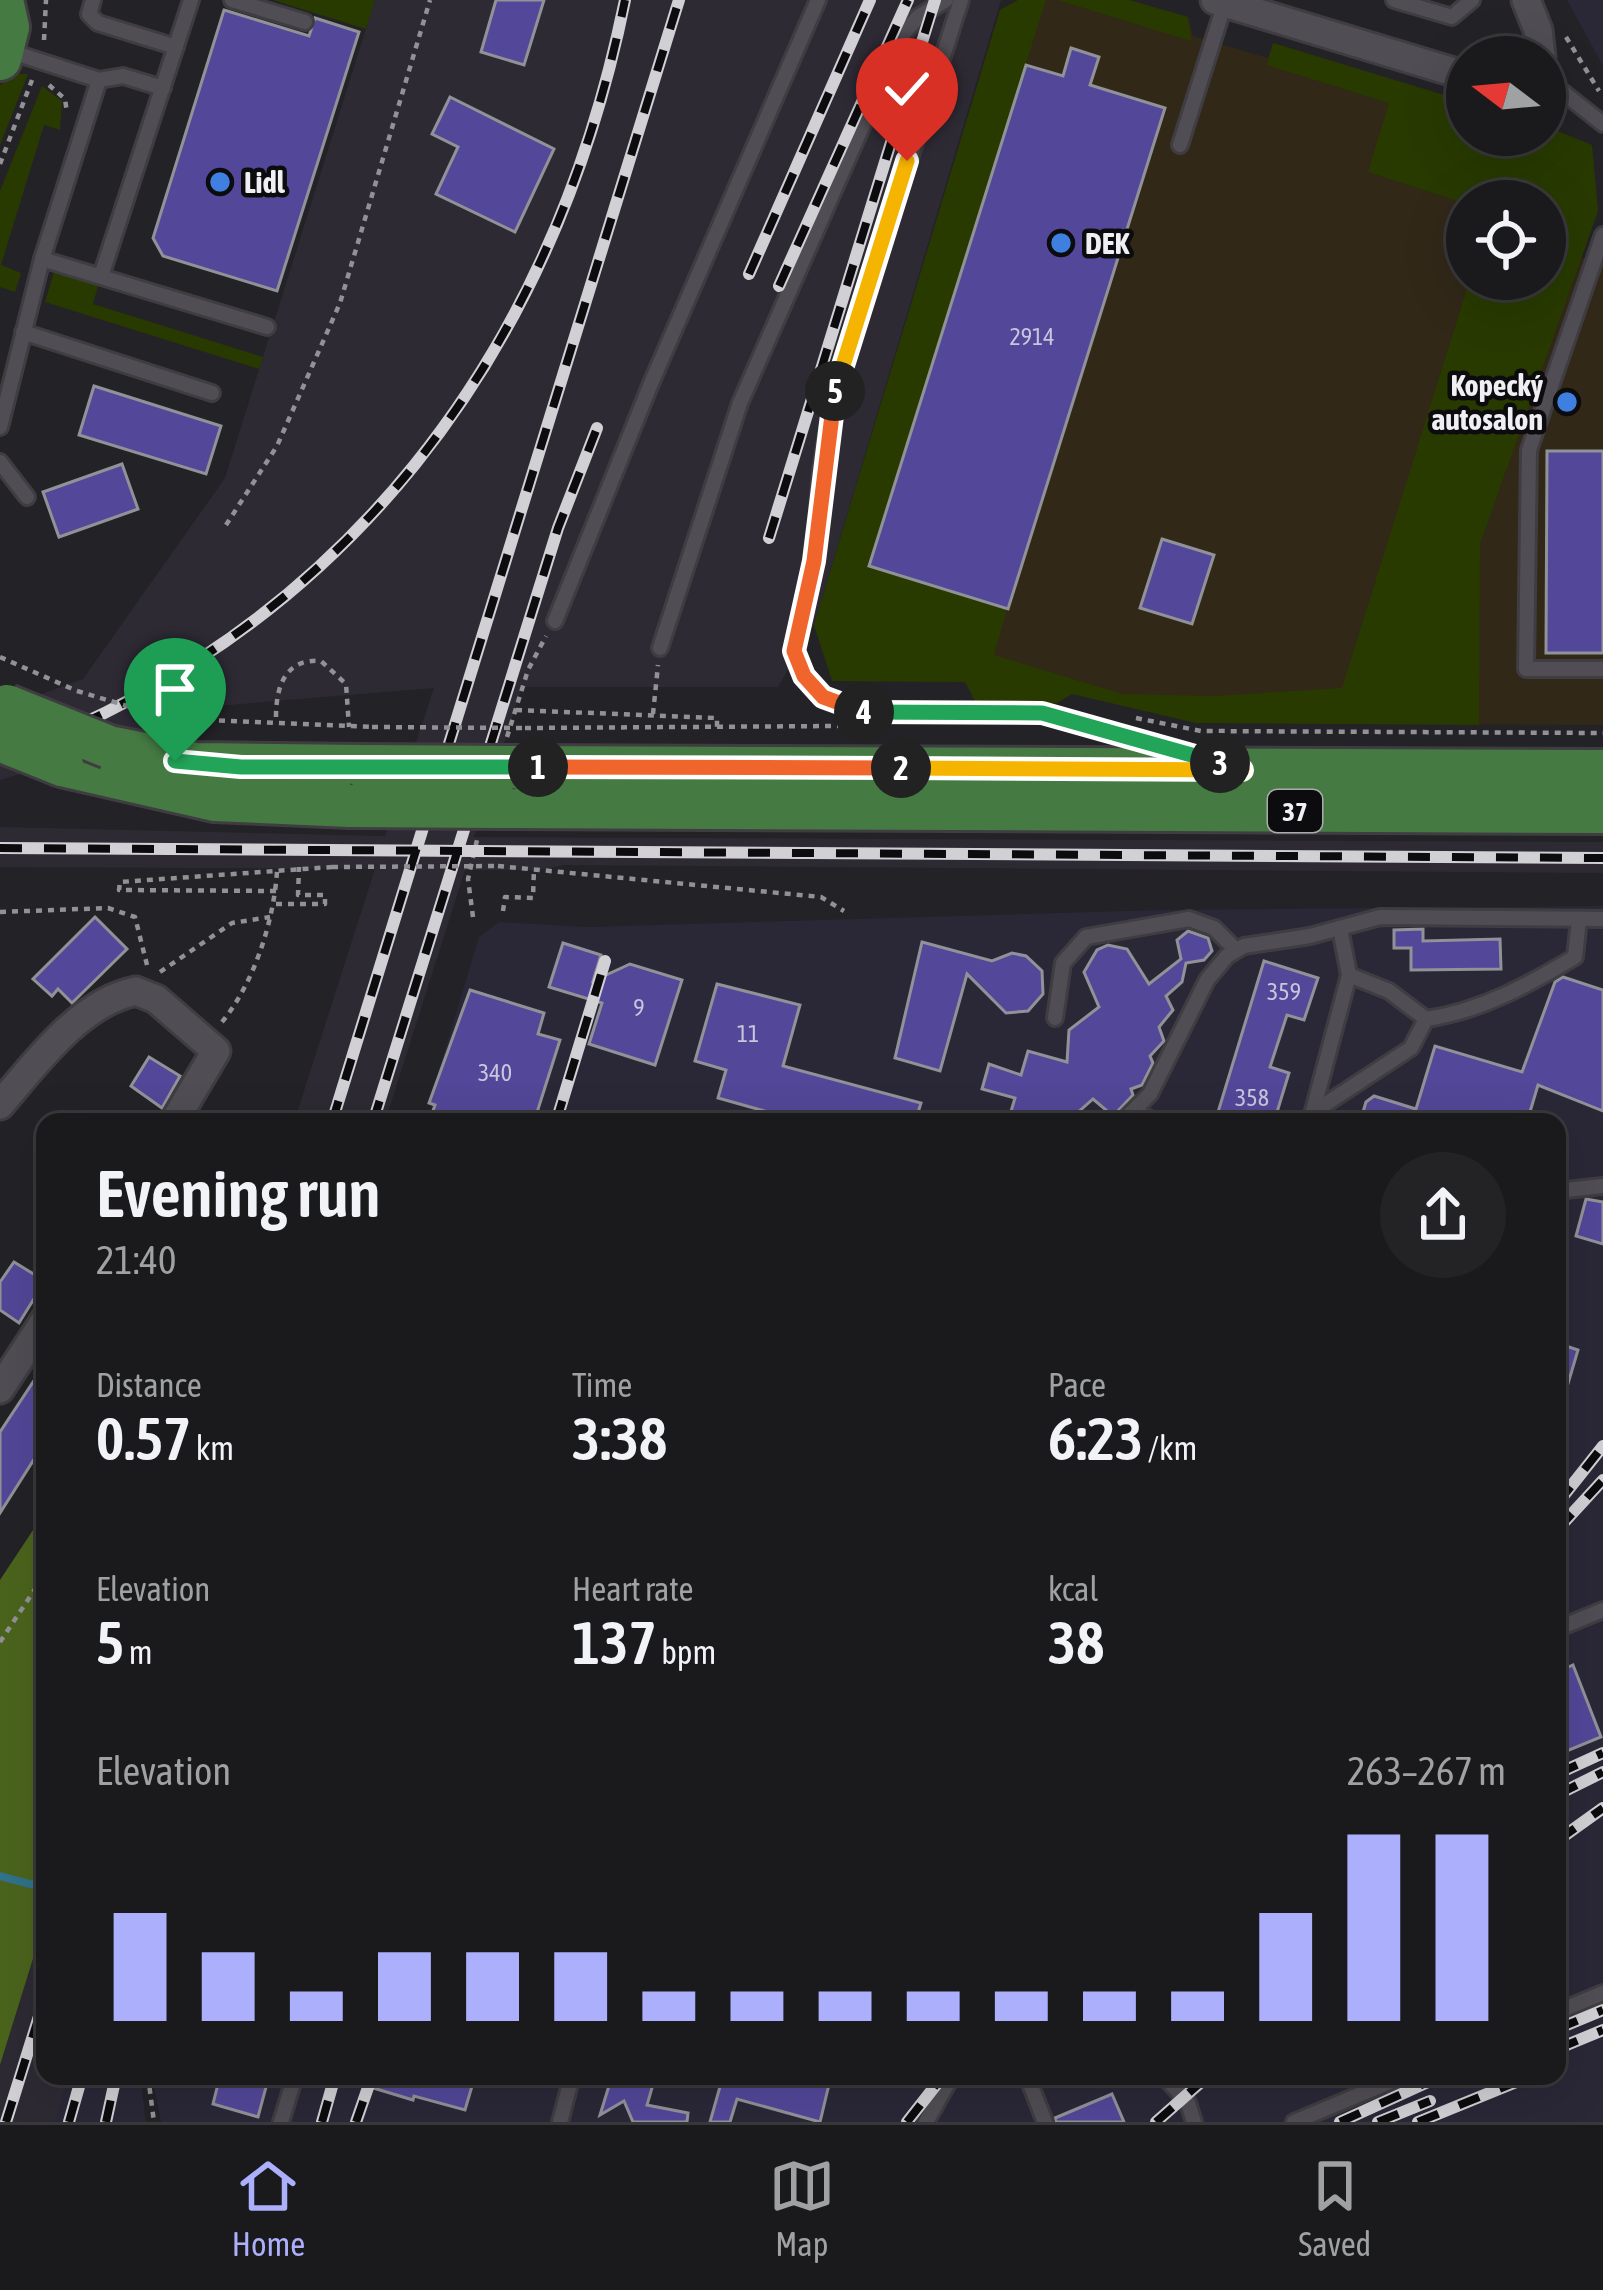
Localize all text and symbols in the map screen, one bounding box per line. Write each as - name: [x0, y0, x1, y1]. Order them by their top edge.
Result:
- north arrow: [1446, 36, 1566, 156]
- map controls: [1446, 36, 1566, 300]
- pin: [856, 38, 958, 161]
- icon: check: [874, 56, 940, 122]
- place label: Lidl: [244, 165, 286, 199]
- marker: Lidl: [207, 169, 233, 195]
- button: locate: [1446, 180, 1566, 300]
- place label: DEK: [1085, 226, 1130, 260]
- marker: DEK: [1048, 230, 1074, 256]
- house number: 2914: [1009, 323, 1055, 350]
- pin: 5: [805, 361, 865, 421]
- place label: Kopecký autosalon: [1431, 368, 1544, 436]
- text: 5: [827, 372, 843, 410]
- marker: Kopecký autosalon: [1554, 389, 1580, 415]
- pin: [124, 638, 226, 761]
- icon: arrive: [142, 656, 208, 722]
- pin: 4: [834, 682, 894, 742]
- text: 4: [856, 693, 872, 731]
- pin: 3: [1190, 733, 1250, 793]
- pin: 1: [508, 737, 568, 797]
- pin: 2: [871, 738, 931, 798]
- text: 3: [1212, 744, 1228, 782]
- text: 1: [530, 748, 546, 786]
- text: 2: [893, 749, 909, 787]
- road number: 37: [1268, 790, 1322, 832]
- house number: 359: [1267, 978, 1301, 1005]
- house number: 9: [633, 994, 645, 1021]
- house number: 11: [737, 1020, 759, 1047]
- house number: 340: [478, 1059, 512, 1086]
- house number: 358: [1235, 1084, 1269, 1111]
- button: share: [1380, 1152, 1506, 1278]
- text: Evening run: [96, 1155, 381, 1231]
- text: 21:40: [96, 1238, 176, 1282]
- text: Distance: [96, 1366, 202, 1404]
- text: Time: [572, 1366, 632, 1404]
- text: Pace: [1048, 1366, 1106, 1404]
- text: 0.57: [96, 1404, 191, 1473]
- text: 3:38: [572, 1404, 667, 1473]
- text: 6:23: [1048, 1404, 1143, 1473]
- text: km: [191, 1429, 234, 1467]
- text: /km: [1143, 1429, 1197, 1467]
- text: Elevation: [96, 1570, 210, 1608]
- text: Heart rate: [572, 1570, 694, 1608]
- text: kcal: [1048, 1570, 1098, 1608]
- text: 5: [96, 1608, 124, 1677]
- text: 137: [572, 1608, 657, 1677]
- text: 38: [1048, 1608, 1104, 1677]
- text: m: [124, 1633, 152, 1671]
- text: bpm: [657, 1633, 716, 1671]
- text: Elevation: [96, 1749, 231, 1793]
- text: 263–267 m: [1347, 1749, 1506, 1793]
- tab: Home: [232, 2153, 305, 2263]
- tab: Map: [769, 2153, 835, 2263]
- tab: Saved: [1298, 2153, 1371, 2263]

